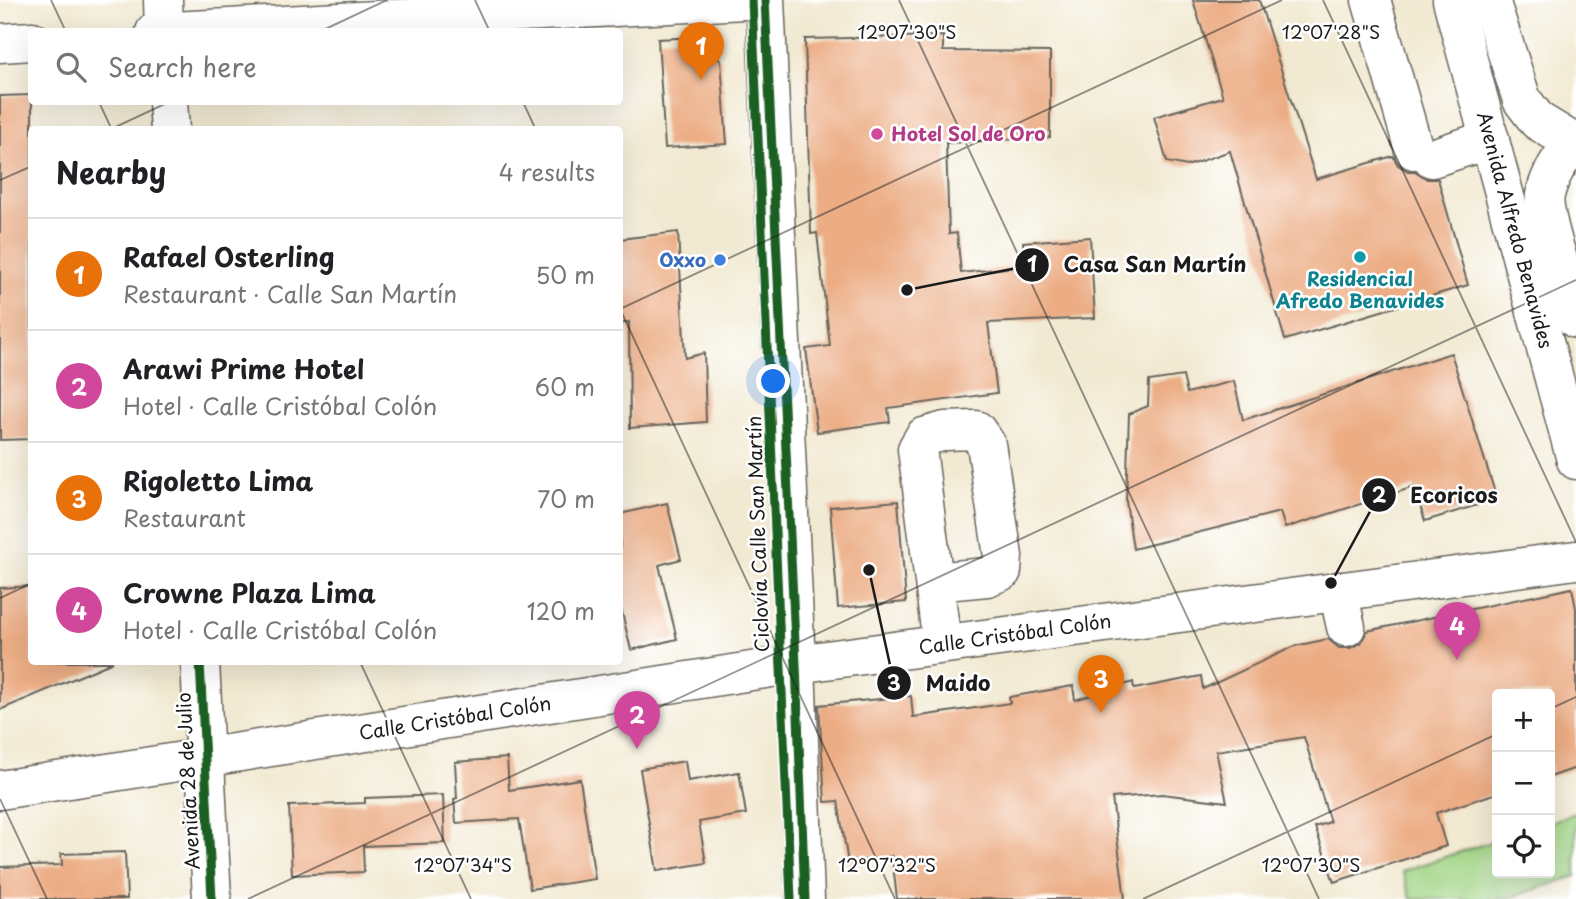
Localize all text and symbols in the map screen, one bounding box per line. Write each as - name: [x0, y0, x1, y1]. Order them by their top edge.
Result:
- text: 12°07'30"S: [857, 18, 957, 45]
- text: 12°07'28"S: [1282, 18, 1380, 45]
- pin: 1: [678, 22, 724, 80]
- search box: [28, 28, 623, 105]
- text: Search here: [108, 47, 257, 86]
- icon: search: [52, 48, 90, 86]
- street label: Avenida Alfredo Benavides: [1471, 108, 1561, 351]
- place label: Hotel Sol de Oro: [891, 119, 1045, 147]
- marker: Hotel Sol de Oro: [869, 126, 885, 142]
- text: Nearby: [56, 149, 166, 194]
- text: 4 results: [499, 154, 595, 189]
- text: Rafael Osterling: [123, 237, 334, 276]
- callout: Casa San Martín: [1015, 244, 1259, 286]
- place label: Oxxo: [659, 245, 706, 273]
- text: 1: [1027, 247, 1037, 279]
- text: Casa San Martín: [1064, 247, 1246, 279]
- marker: Residencial Afredo Benavides: [1352, 249, 1368, 265]
- marker: Oxxo: [712, 252, 728, 268]
- text: 1: [74, 257, 85, 292]
- text: 50 m: [535, 257, 595, 292]
- place label: Residencial Afredo Benavides: [1275, 264, 1444, 314]
- text: Restaurant · Calle San Martín: [123, 276, 457, 311]
- text: Arawi Prime Hotel: [123, 349, 364, 388]
- your location: [756, 364, 790, 398]
- text: 2: [71, 369, 87, 404]
- text: 60 m: [535, 369, 595, 404]
- text: Hotel · Calle Cristóbal Colón: [123, 388, 437, 423]
- street label: Ciclovía Calle San Martín: [739, 415, 775, 653]
- text: Rigoletto Lima: [123, 461, 313, 500]
- callout: Ecoricos: [1361, 474, 1512, 516]
- text: 2: [1372, 478, 1387, 510]
- text: Ecoricos: [1410, 478, 1498, 510]
- text: 3: [71, 481, 87, 516]
- text: 70 m: [537, 481, 595, 516]
- text: Restaurant: [123, 500, 246, 535]
- text: Crowne Plaza Lima: [123, 573, 376, 612]
- text: 4: [71, 593, 87, 628]
- text: 120 m: [527, 593, 595, 628]
- pin: 4: [1434, 602, 1480, 660]
- street label: Calle Cristóbal Colón: [917, 606, 1113, 660]
- text: Hotel · Calle Cristóbal Colón: [123, 612, 437, 647]
- pin: 3: [1078, 655, 1124, 713]
- callout: Maido: [877, 662, 1004, 704]
- text: 3: [887, 666, 901, 698]
- text: Maido: [926, 666, 990, 698]
- street label: Calle Cristóbal Colón: [357, 688, 553, 746]
- map controls: [1492, 689, 1555, 878]
- button: +: [1492, 689, 1555, 752]
- pin: 2: [614, 691, 660, 749]
- street label: Avenida 28 de Julio: [168, 692, 206, 870]
- button: −: [1492, 752, 1555, 815]
- button: locate: [1492, 815, 1555, 878]
- text: 12°07'34"S: [414, 851, 512, 878]
- text: 12°07'32"S: [838, 851, 936, 878]
- text: 12°07'30"S: [1261, 851, 1361, 878]

